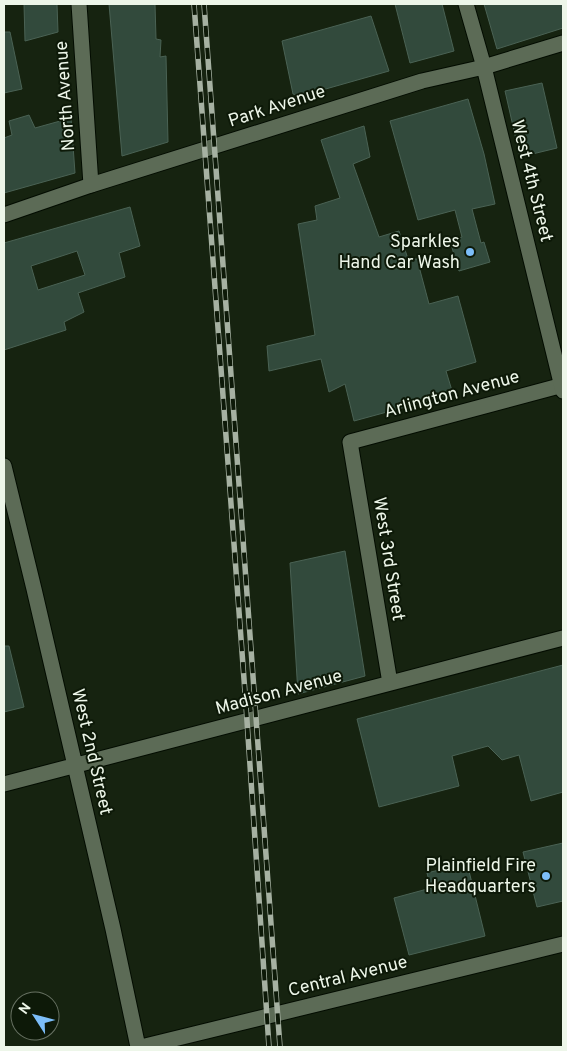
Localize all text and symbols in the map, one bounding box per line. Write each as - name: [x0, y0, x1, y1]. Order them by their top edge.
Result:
- street label: North Avenue: [51, 40, 81, 152]
- street label: Park Avenue: [225, 80, 329, 134]
- street label: West 4th Street: [505, 118, 557, 244]
- place label: Sparkles Hand Car Wash: [339, 231, 460, 275]
- marker: Sparkles Hand Car Wash: [464, 246, 476, 258]
- street label: Arlington Avenue: [382, 366, 522, 424]
- street label: West 3rd Street: [367, 496, 409, 622]
- street label: Madison Avenue: [213, 665, 345, 721]
- street label: West 2nd Street: [65, 687, 117, 817]
- place label: Plainfield Fire Headquarters: [425, 855, 536, 899]
- marker: Plainfield Fire Headquarters: [540, 870, 552, 882]
- street label: Central Avenue: [286, 951, 410, 1003]
- north arrow: [10, 991, 60, 1041]
- text: N: [16, 1000, 36, 1018]

